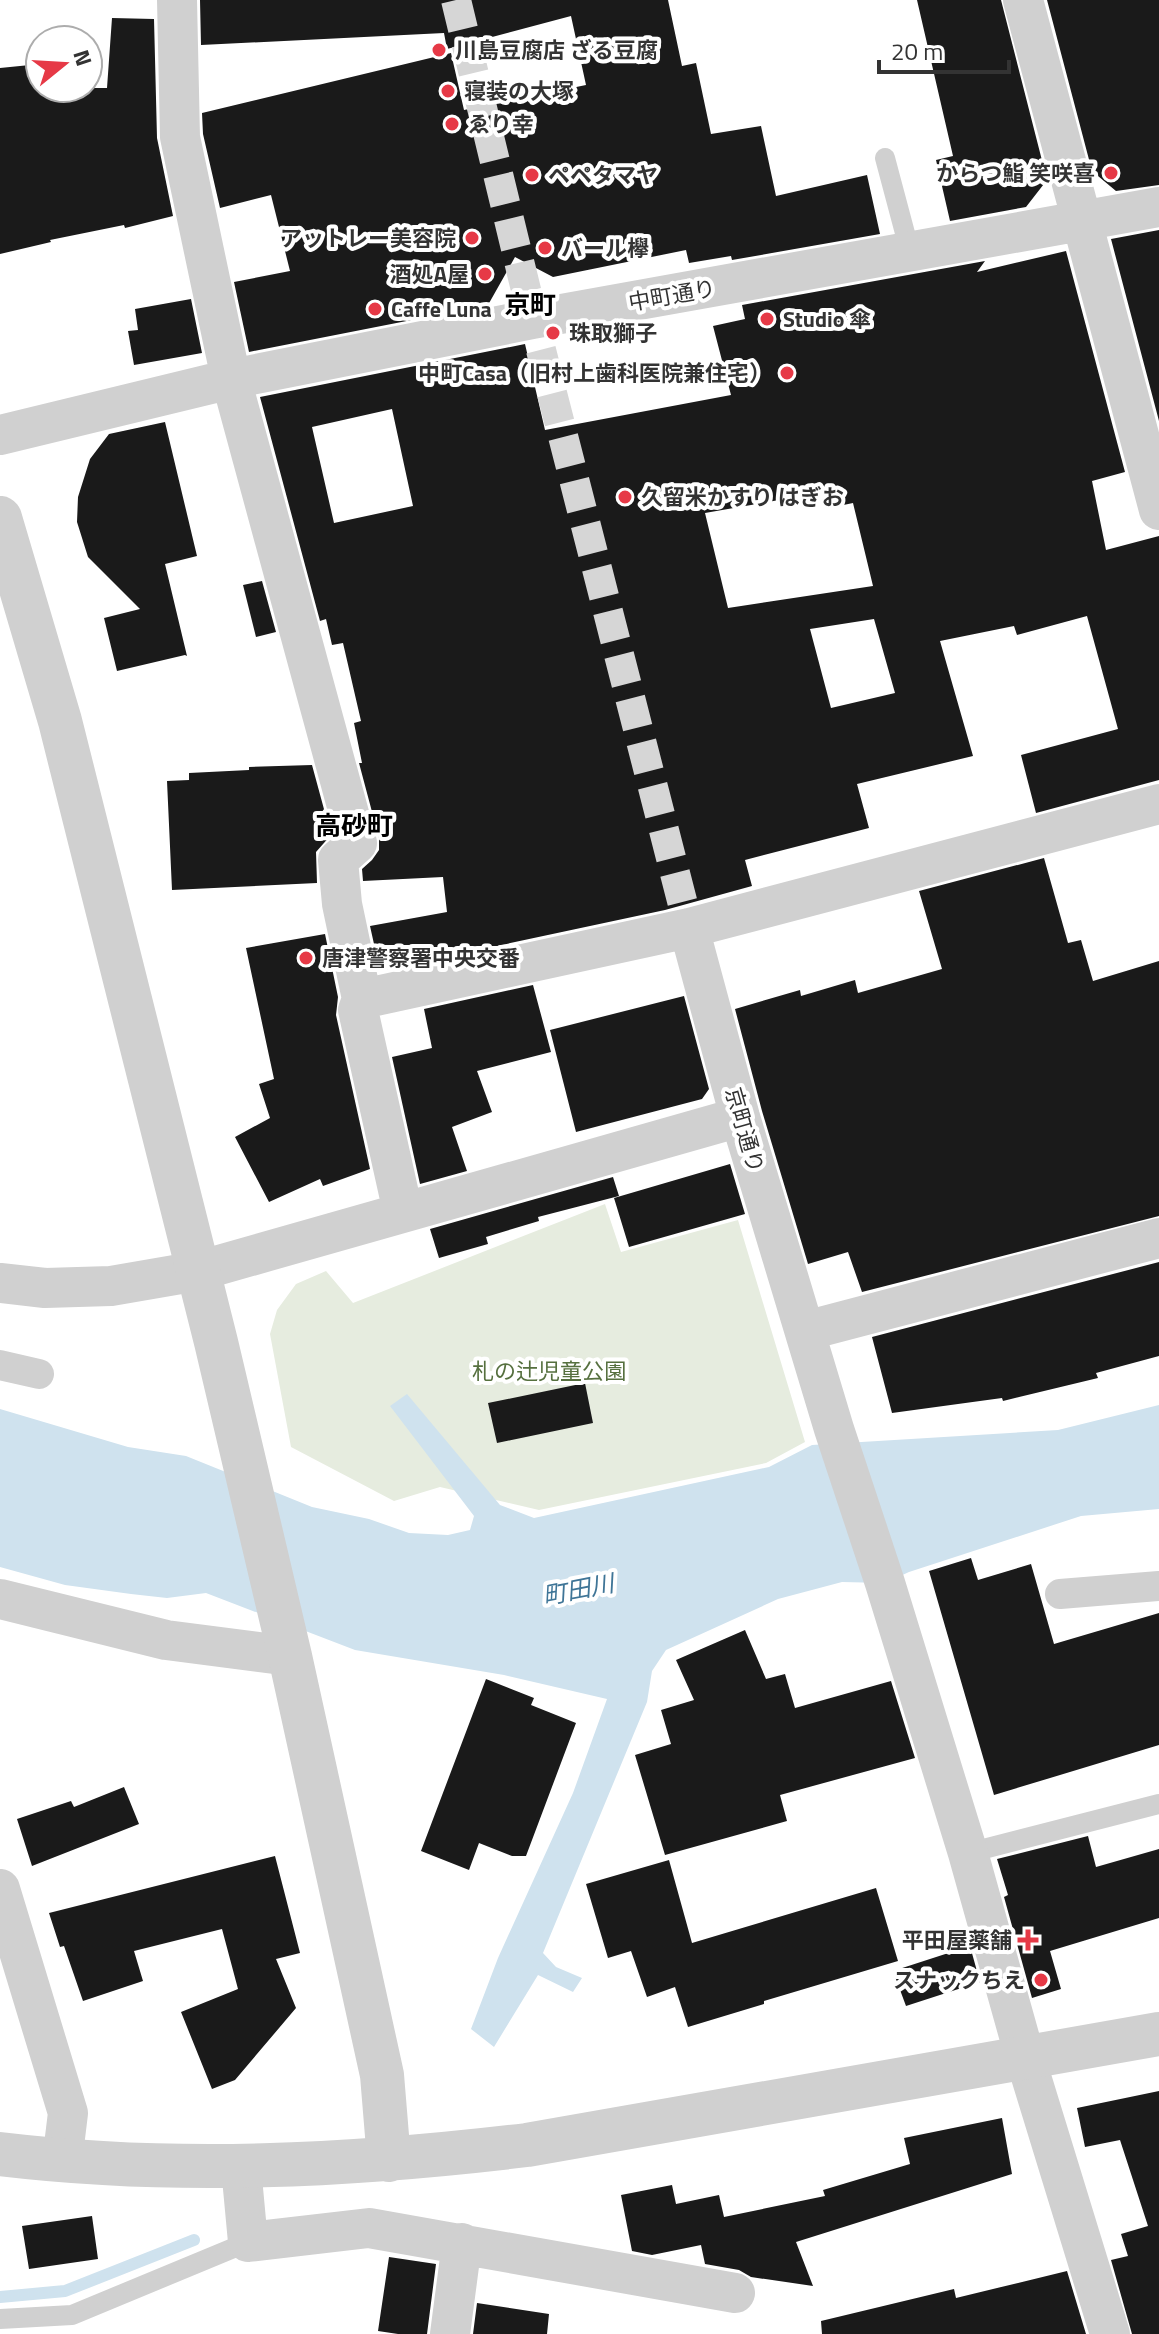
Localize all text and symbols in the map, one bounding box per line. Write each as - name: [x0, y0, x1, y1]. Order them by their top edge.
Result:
- north arrow: [24, 24, 104, 104]
- scale bar: [879, 24, 1009, 74]
- place label: 川島豆腐店 ざる豆腐: [455, 33, 658, 67]
- text: 20 m: [891, 33, 943, 69]
- marker: 川島豆腐店 ざる豆腐: [430, 41, 448, 59]
- text: N: [64, 45, 102, 70]
- place label: 寝装の大塚: [464, 74, 574, 108]
- marker: 寝装の大塚: [439, 82, 457, 100]
- place label: ゑり幸: [468, 107, 534, 141]
- marker: ゑり幸: [443, 115, 461, 133]
- place label: からつ鮨 笑咲喜: [936, 156, 1095, 190]
- place label: ペペタマヤ: [548, 158, 658, 192]
- marker: からつ鮨 笑咲喜: [1102, 164, 1120, 182]
- marker: ペペタマヤ: [523, 166, 541, 184]
- place label: アットレー美容院: [280, 221, 456, 255]
- marker: アットレー美容院: [463, 229, 481, 247]
- place label: バール欅: [561, 231, 649, 265]
- marker: バール欅: [536, 239, 554, 257]
- place label: 酒処A屋: [390, 257, 469, 291]
- marker: 酒処A屋: [476, 265, 494, 283]
- street label: 中町通り: [626, 271, 718, 319]
- district label: 京町: [504, 285, 556, 324]
- place label: Caffe Luna: [391, 292, 492, 326]
- marker: Caffe Luna: [366, 300, 384, 318]
- place label: Studio 傘: [783, 302, 871, 336]
- marker: Studio 傘: [758, 310, 776, 328]
- place label: 珠取獅子: [569, 316, 657, 350]
- marker: 珠取獅子: [544, 324, 562, 342]
- place label: 中町Casa（旧村上歯科医院兼住宅）: [418, 356, 771, 390]
- marker: 中町Casa（旧村上歯科医院兼住宅）: [778, 364, 796, 382]
- place label: 久留米かすり はぎお: [641, 480, 844, 514]
- marker: 久留米かすり はぎお: [616, 488, 634, 506]
- district label: 高砂町: [315, 806, 393, 845]
- place label: 唐津警察署中央交番: [322, 941, 520, 975]
- marker: 唐津警察署中央交番: [297, 949, 315, 967]
- street label: 京町通り: [717, 1083, 773, 1177]
- park label: 札の辻児童公園: [472, 1354, 626, 1388]
- water label: 町田川: [539, 1564, 620, 1614]
- place label: 平田屋薬舗: [902, 1923, 1012, 1957]
- marker: 平田屋薬舗: [1019, 1931, 1037, 1949]
- place label: スナックちえ: [893, 1963, 1025, 1997]
- marker: スナックちえ: [1032, 1971, 1050, 1989]

